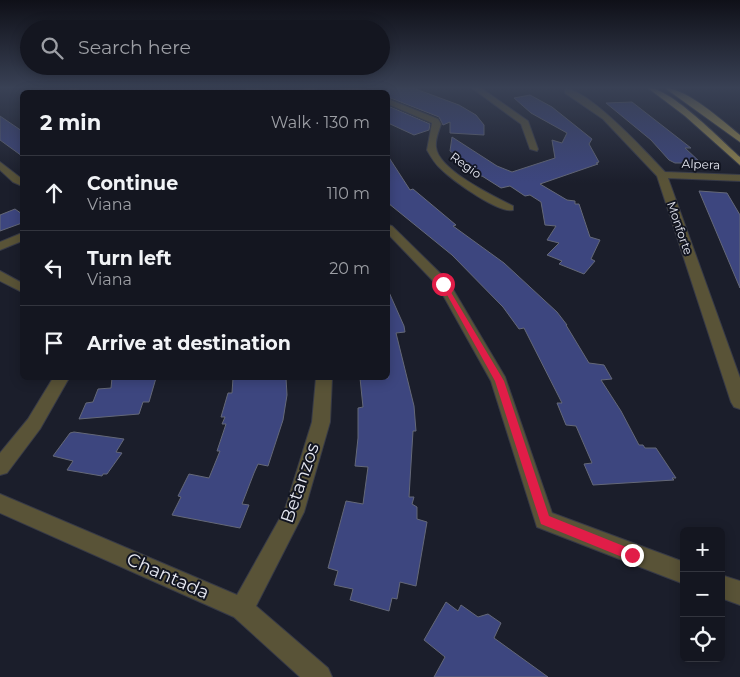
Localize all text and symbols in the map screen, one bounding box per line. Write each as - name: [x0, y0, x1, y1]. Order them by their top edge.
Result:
- search box: [20, 20, 390, 75]
- icon: search: [38, 34, 66, 62]
- text: Search here: [78, 36, 191, 59]
- text: 2 min: [40, 110, 101, 135]
- text: Walk · 130 m: [271, 113, 370, 132]
- street label: Regio: [447, 149, 485, 181]
- street label: Alpera: [681, 156, 721, 172]
- text: Continue: [87, 172, 178, 195]
- icon: ahead: [40, 179, 68, 207]
- text: 110 m: [327, 184, 370, 203]
- text: Viana: [87, 195, 132, 214]
- street label: Monforte: [664, 199, 696, 257]
- text: Turn left: [87, 247, 172, 270]
- icon: left: [40, 254, 68, 282]
- text: 20 m: [329, 259, 370, 278]
- text: Viana: [87, 270, 132, 289]
- route start: [432, 273, 455, 296]
- icon: arrive: [40, 329, 68, 357]
- text: Arrive at destination: [87, 332, 291, 355]
- street label: Betanzos: [276, 440, 324, 526]
- map controls: [680, 527, 725, 662]
- button: +: [680, 527, 725, 572]
- route end: [621, 544, 644, 567]
- street label: Chantada: [123, 548, 213, 604]
- button: −: [680, 572, 725, 617]
- button: locate: [680, 617, 725, 662]

